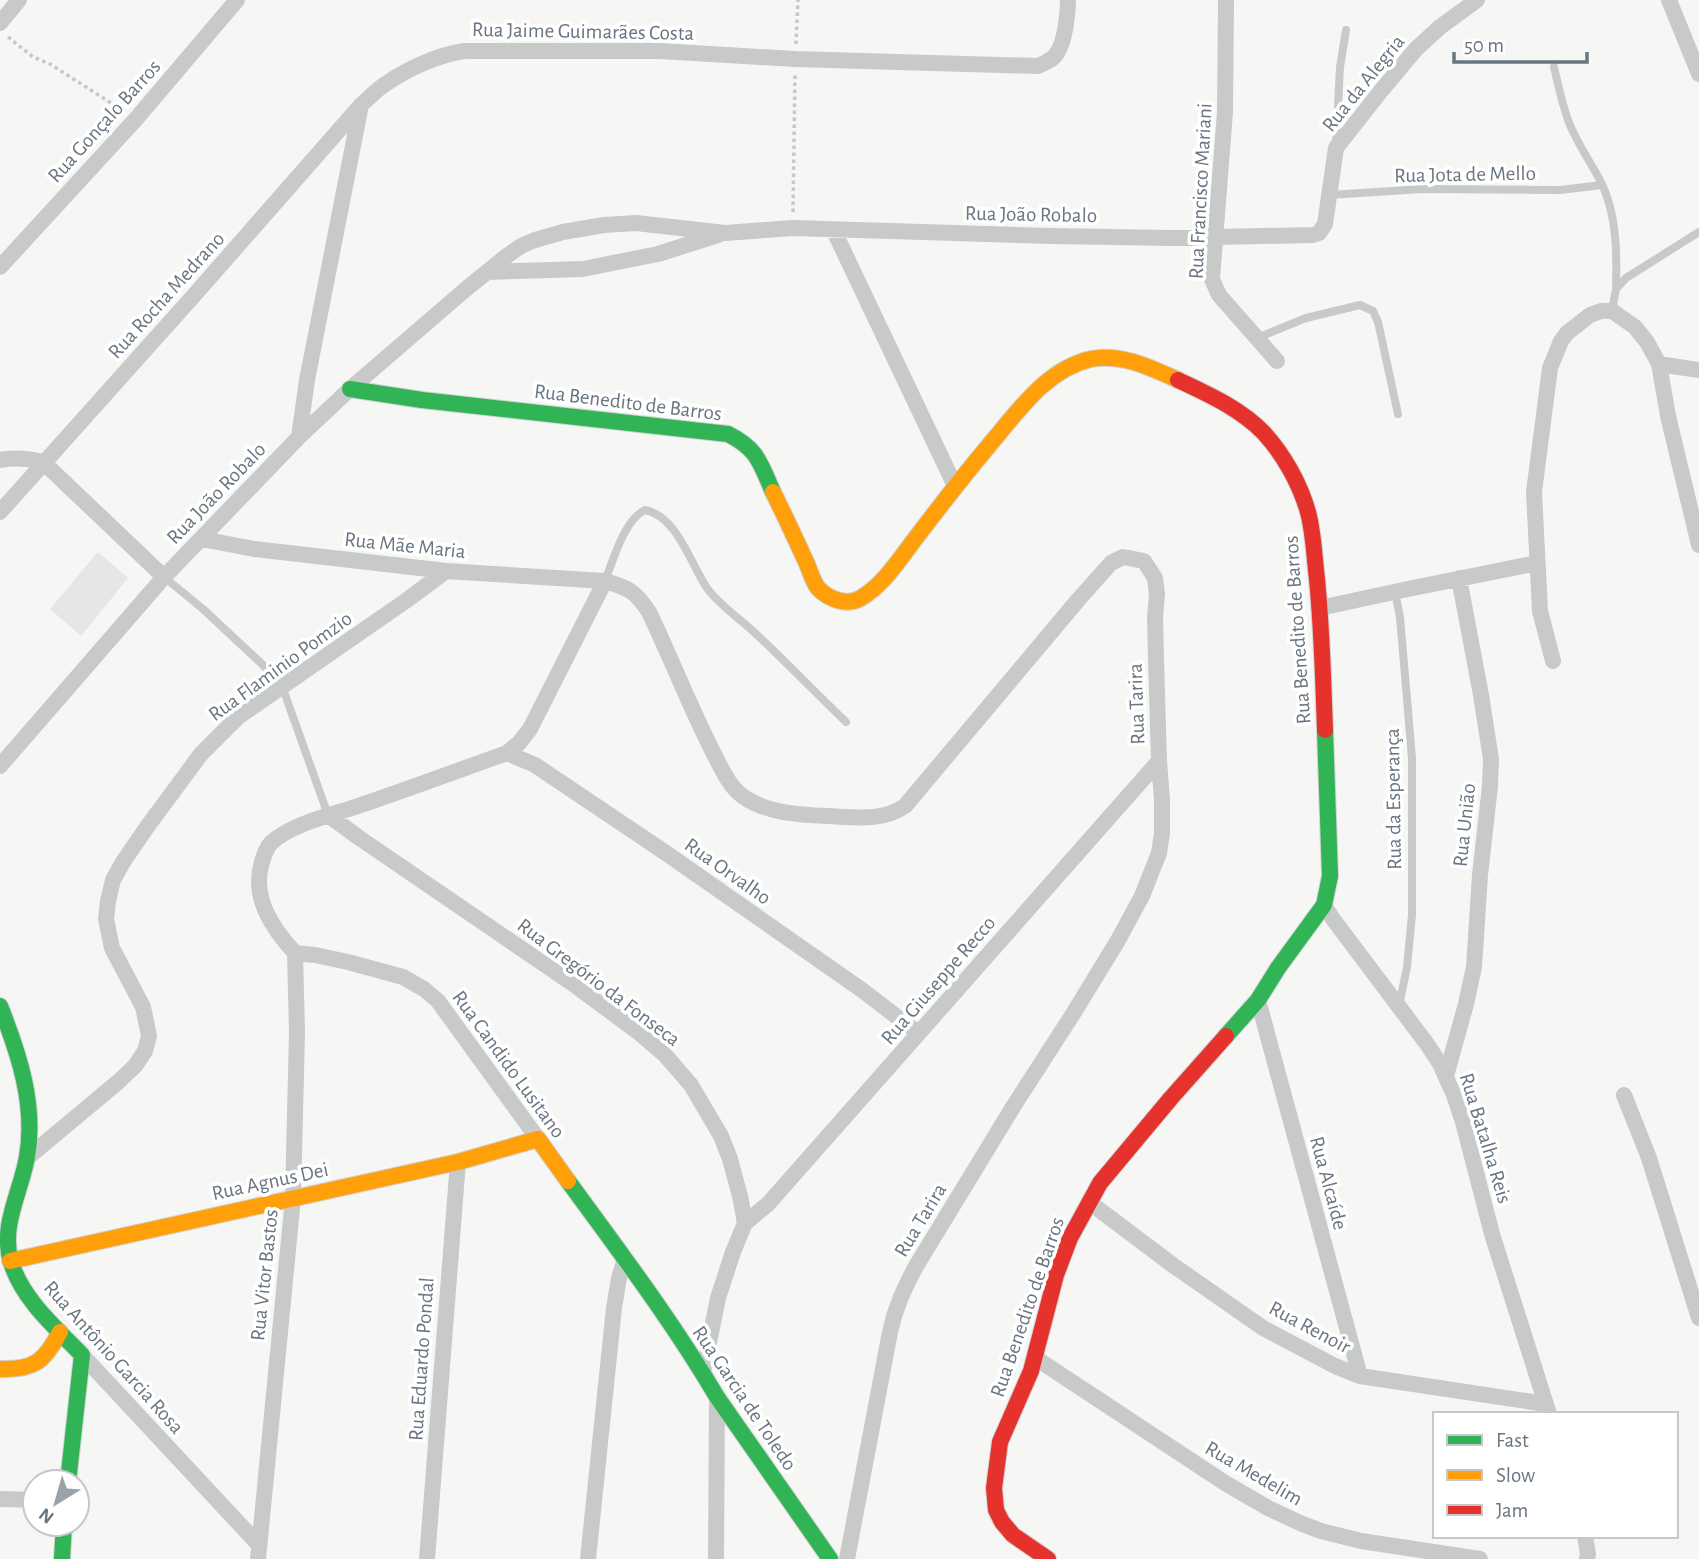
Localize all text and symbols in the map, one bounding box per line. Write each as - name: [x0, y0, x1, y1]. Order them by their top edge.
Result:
- street label: Rua Jaime Guimarães Costa: [472, 19, 695, 44]
- scale bar: [1454, 21, 1587, 65]
- street label: Rua da Alegria: [1318, 31, 1409, 136]
- text: 50 m: [1464, 35, 1504, 56]
- street label: Rua Gonçalo Barros: [44, 56, 165, 187]
- street label: Rua Francisco Mariani: [1185, 102, 1216, 280]
- street label: Rua Jota de Mello: [1394, 163, 1536, 186]
- street label: Rua João Robalo: [965, 203, 1097, 226]
- street label: Rua Rocha Medrano: [104, 228, 229, 363]
- street label: Rua Benedito de Barros: [533, 381, 723, 424]
- street label: Rua João Robalo: [163, 439, 270, 548]
- street label: Rua Mãe Maria: [343, 529, 467, 562]
- street label: Rua Benedito de Barros: [1280, 535, 1315, 725]
- street label: Rua Flaminio Pomzio: [205, 608, 356, 725]
- street label: Rua Tarira: [1125, 663, 1148, 745]
- street label: Rua da Esperança: [1382, 728, 1405, 870]
- street label: Rua União: [1450, 782, 1479, 868]
- street label: Rua Orvalho: [681, 834, 775, 909]
- street label: Rua Giuseppe Recco: [877, 912, 1000, 1049]
- street label: Rua Gregório da Fonseca: [513, 914, 684, 1050]
- street label: Rua Candido Lusitano: [448, 987, 569, 1142]
- street label: Rua Batalha Reis: [1456, 1070, 1515, 1206]
- street label: Rua Alcaíde: [1306, 1134, 1351, 1232]
- street label: Rua Agnus Dei: [210, 1159, 330, 1204]
- street label: Rua Tarira: [890, 1180, 951, 1261]
- street label: Rua Vitor Bastos: [247, 1208, 282, 1342]
- street label: Rua Benedito de Barros: [987, 1214, 1068, 1400]
- street label: Rua Antônio Garcia Rosa: [40, 1277, 188, 1438]
- street label: Rua Eduardo Pondal: [405, 1277, 438, 1442]
- street label: Rua Renoir: [1266, 1297, 1354, 1358]
- street label: Rua Garcia de Toledo: [689, 1322, 801, 1474]
- legend: [1433, 1412, 1678, 1538]
- text: Fast: [1496, 1430, 1529, 1451]
- street label: Rua Medelim: [1201, 1437, 1306, 1510]
- text: Slow: [1496, 1465, 1535, 1486]
- north arrow: [21, 1468, 91, 1538]
- text: Jam: [1496, 1500, 1528, 1521]
- text: N: [36, 1504, 58, 1527]

